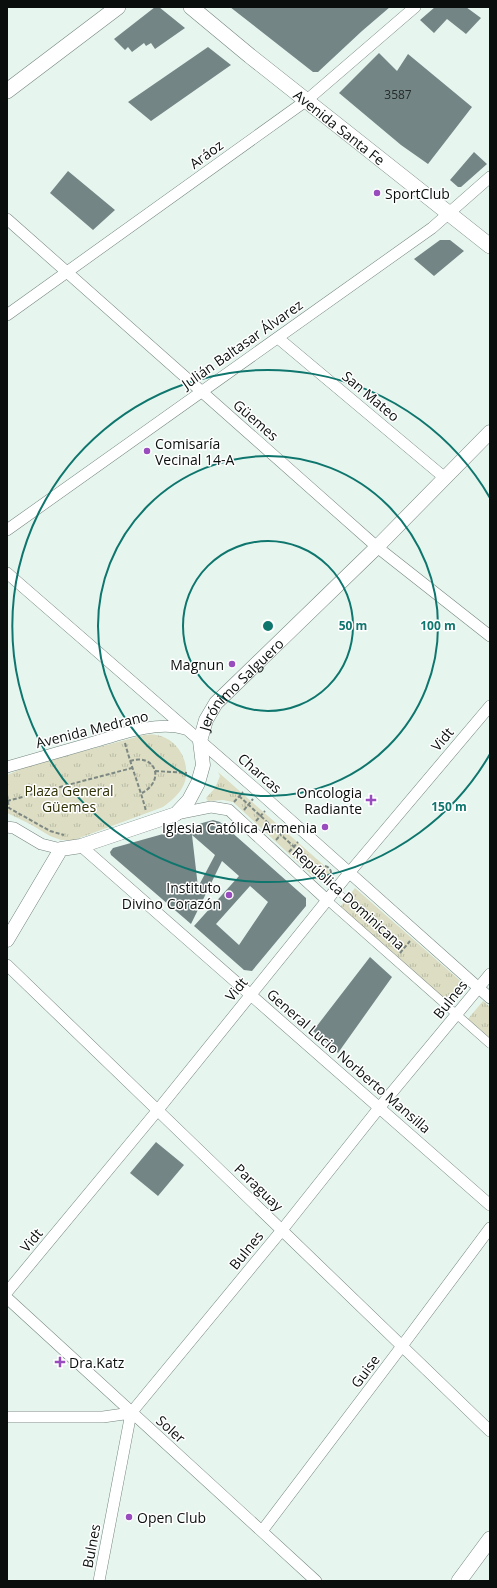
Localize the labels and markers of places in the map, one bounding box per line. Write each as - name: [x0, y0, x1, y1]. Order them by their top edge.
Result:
- place label: SportClub: [385, 184, 450, 203]
- marker: SportClub: [372, 188, 382, 198]
- place label: Comisaría Vecinal 14-A: [155, 434, 234, 469]
- marker: Comisaría Vecinal 14-A: [142, 446, 152, 456]
- centre of rings: [261, 619, 275, 633]
- place label: Magnun: [170, 655, 224, 674]
- marker: Magnun: [227, 659, 237, 669]
- place label: Oncologia Radiante: [297, 783, 362, 818]
- marker: Oncologia Radiante: [365, 794, 377, 806]
- place label: Iglesia Católica Armenia: [162, 818, 317, 837]
- marker: Iglesia Católica Armenia: [320, 822, 330, 832]
- place label: Instituto Divino Corazón: [122, 878, 221, 913]
- marker: Instituto Divino Corazón: [224, 890, 234, 900]
- place label: Dra.Katz: [69, 1353, 125, 1372]
- marker: Dra.Katz: [54, 1356, 66, 1368]
- place label: Open Club: [137, 1508, 206, 1527]
- marker: Open Club: [124, 1512, 134, 1522]

